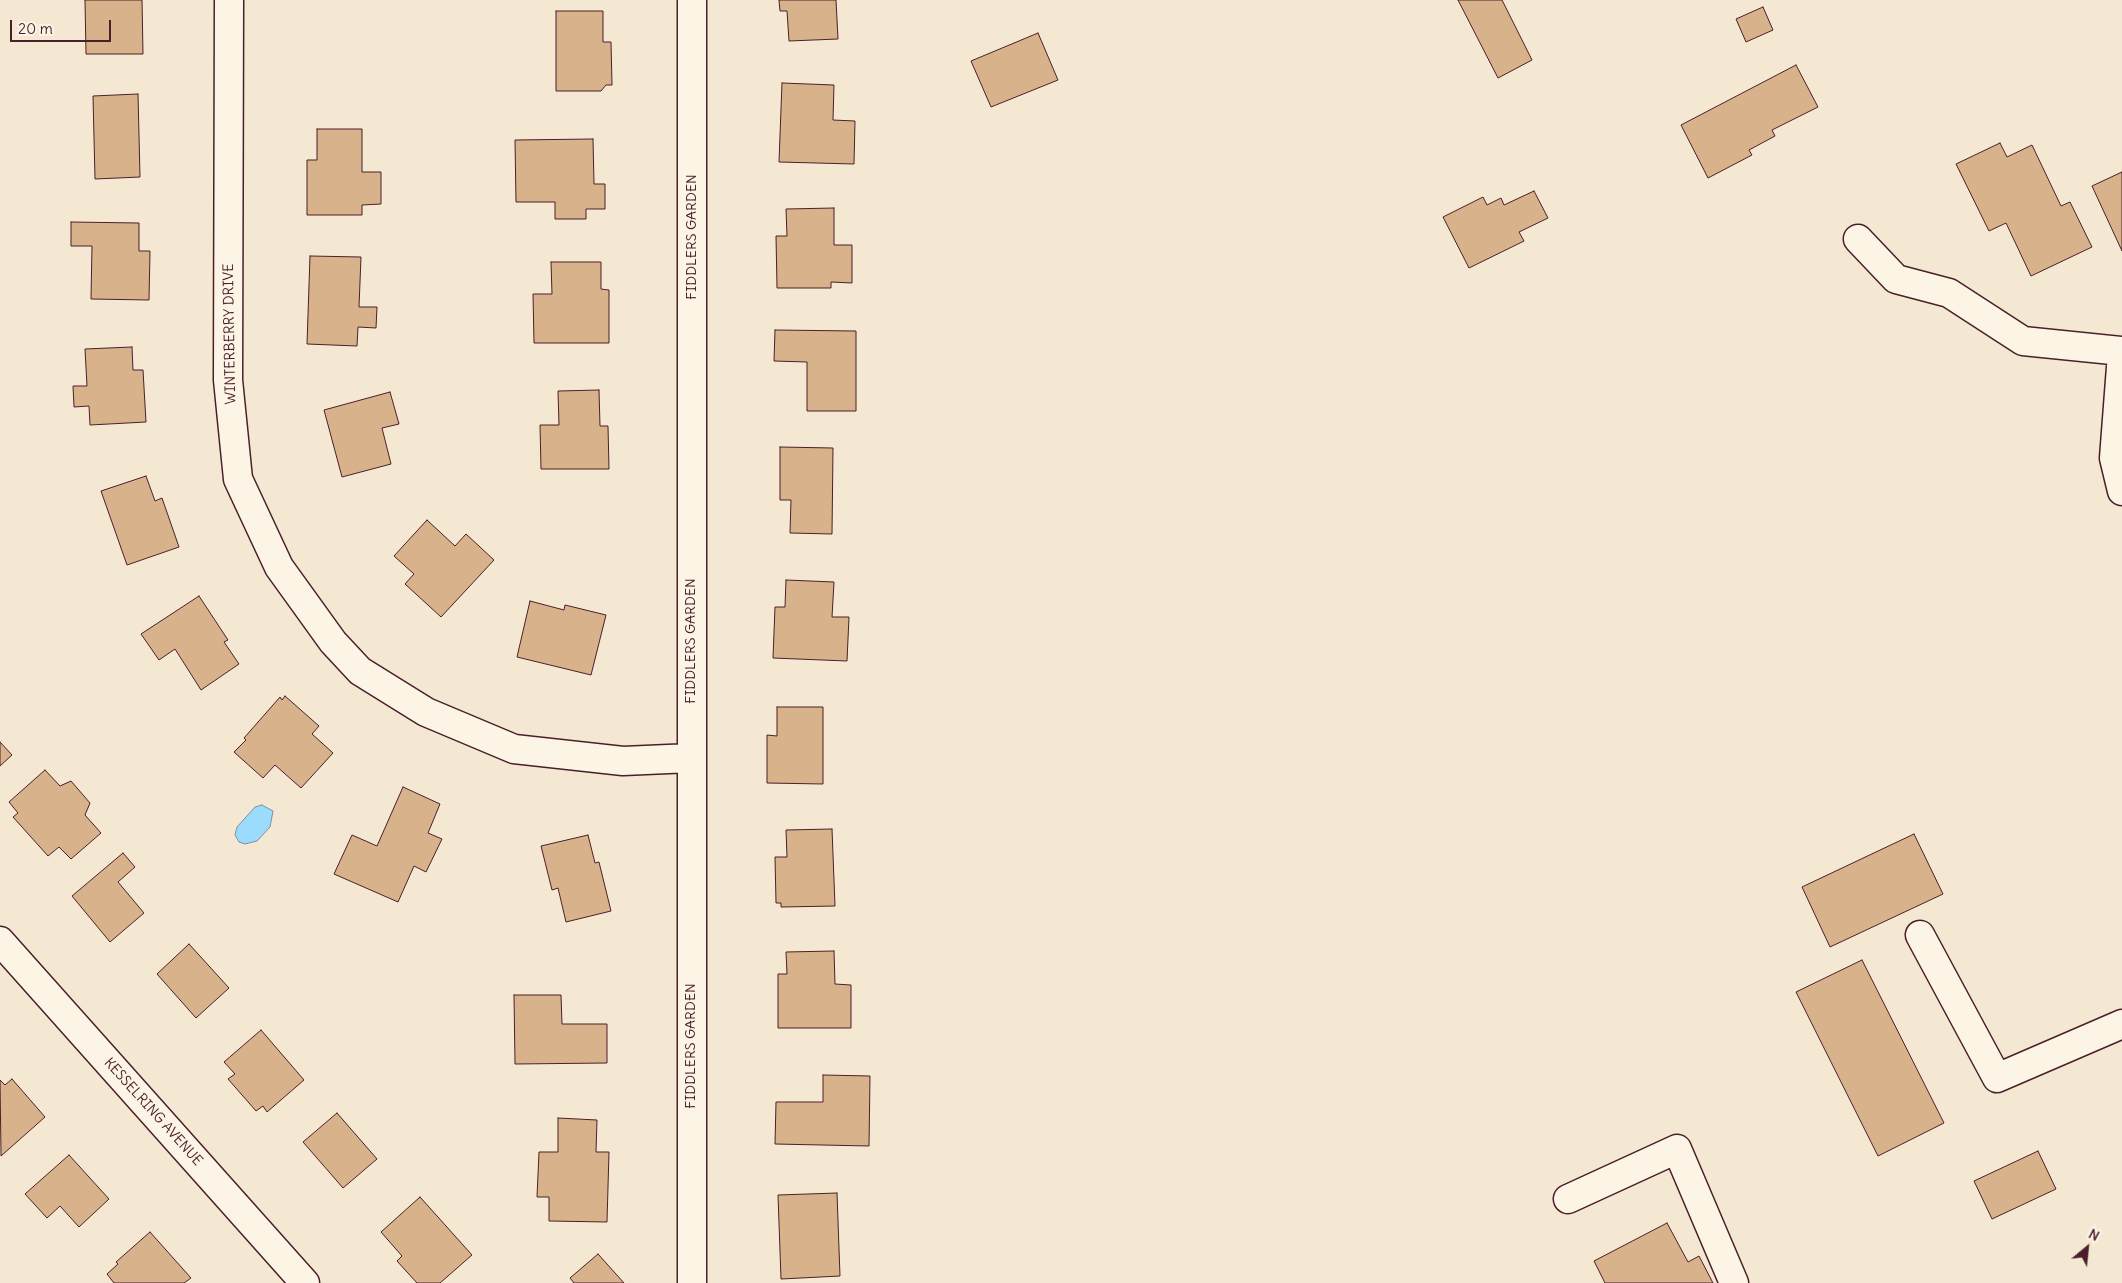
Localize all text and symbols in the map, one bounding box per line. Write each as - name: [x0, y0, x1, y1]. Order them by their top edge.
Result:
- scale bar: [12, 10, 114, 42]
- text: 20 m: [18, 19, 53, 38]
- street label: FIDDLERS GARDEN: [684, 174, 700, 300]
- street label: WINTERBERRY DRIVE: [220, 263, 240, 405]
- street label: FIDDLERS GARDEN: [683, 578, 699, 704]
- street label: FIDDLERS GARDEN: [683, 983, 699, 1109]
- street label: KESSELRING AVENUE: [100, 1055, 206, 1169]
- north arrow: [2062, 1223, 2112, 1273]
- text: N: [2086, 1225, 2103, 1245]

